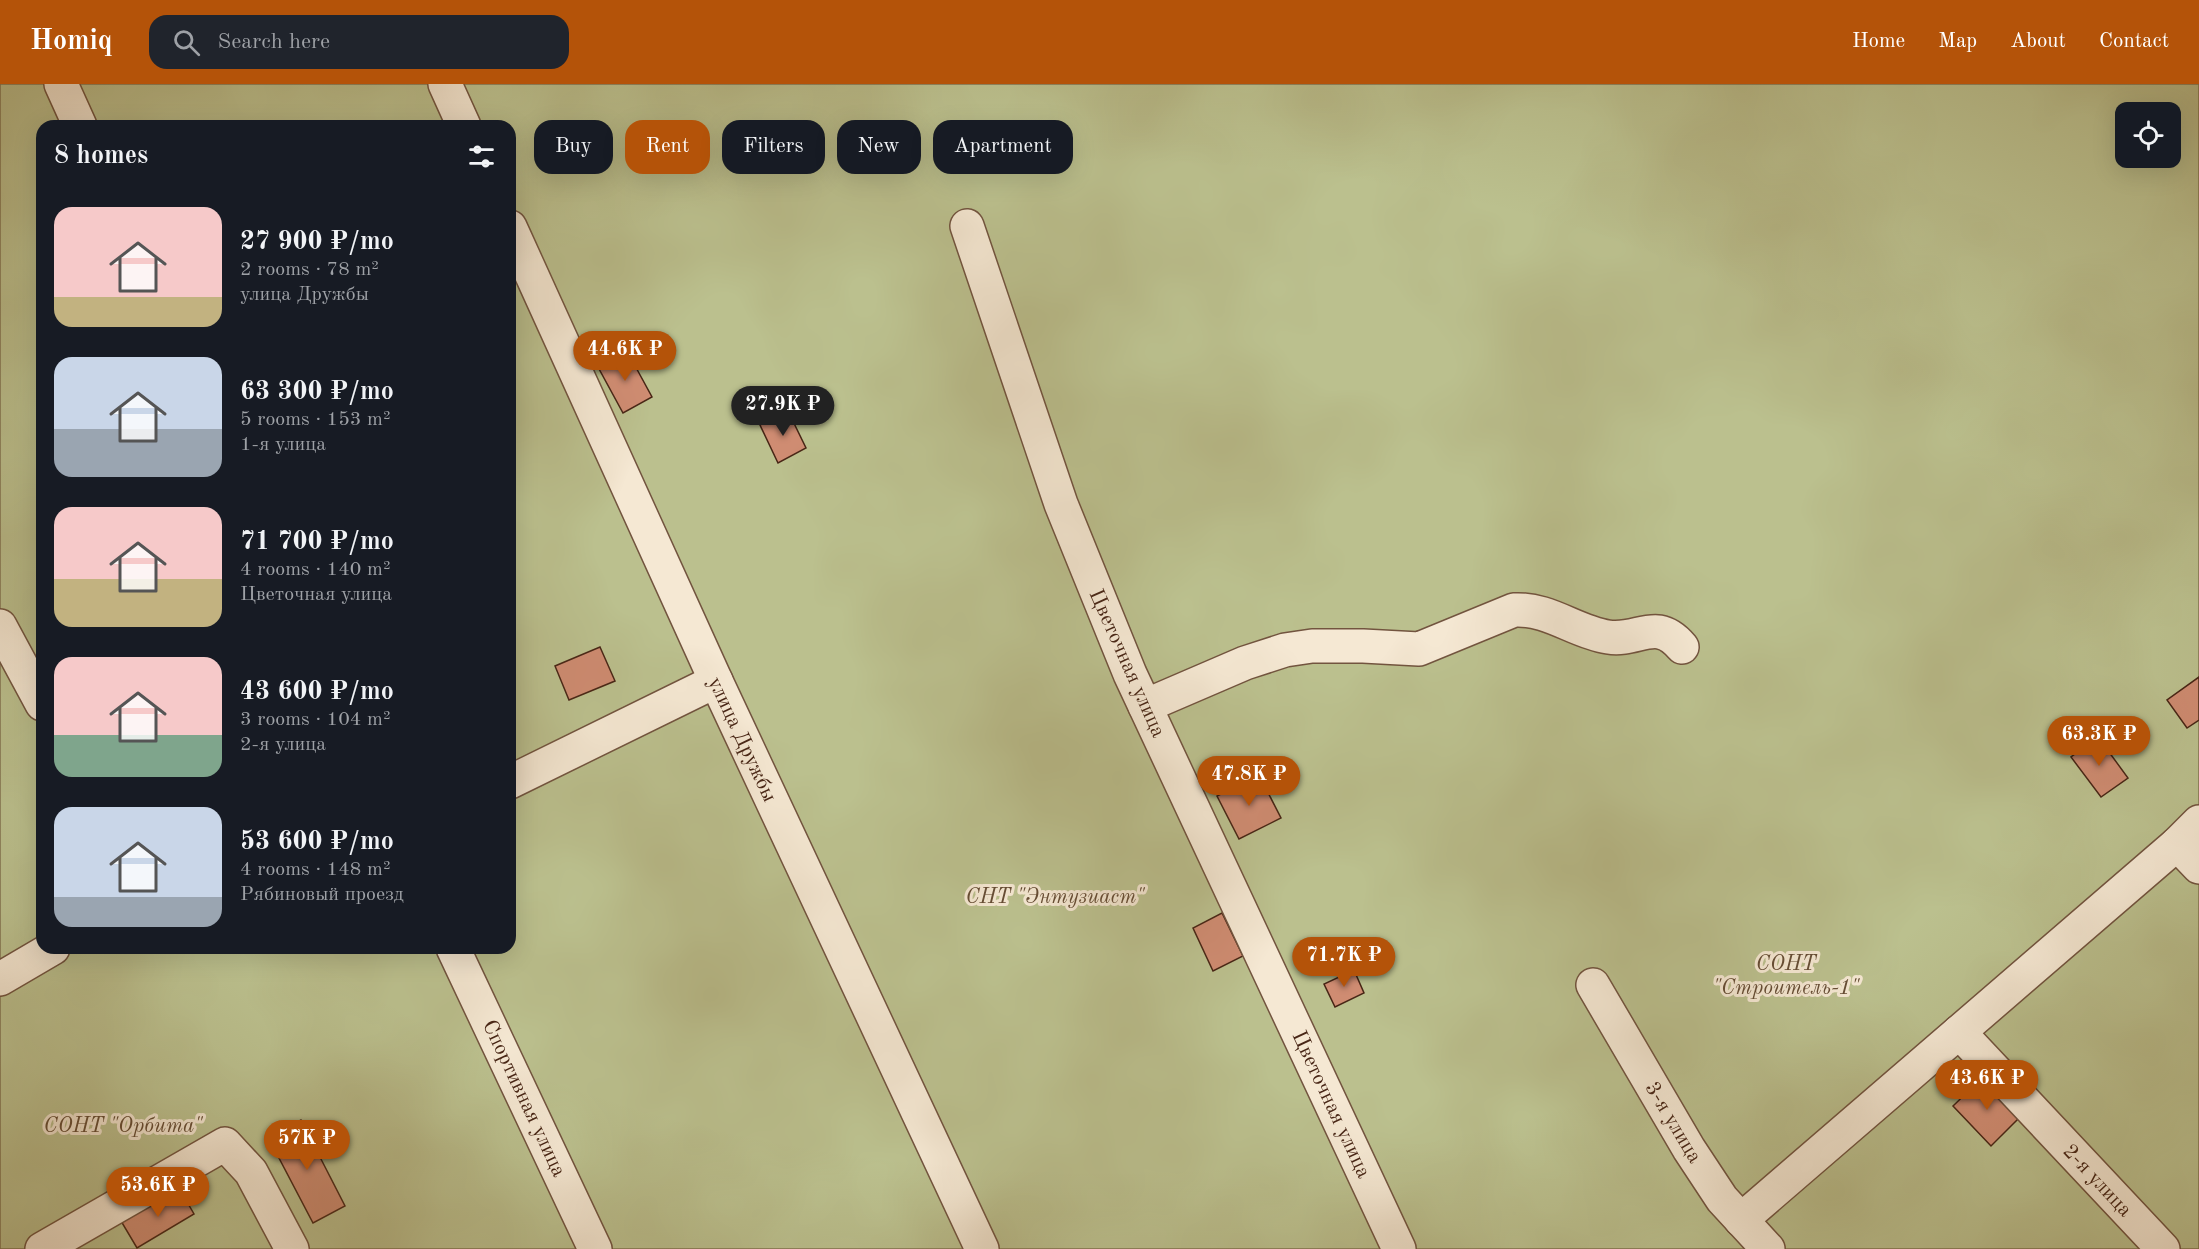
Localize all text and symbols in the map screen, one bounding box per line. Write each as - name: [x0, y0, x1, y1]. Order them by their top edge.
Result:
- search box: [149, 15, 569, 69]
- icon: search: [170, 26, 203, 59]
- text: Homiq: [30, 28, 113, 56]
- text: Search here: [218, 31, 330, 53]
- text: Home: [1852, 31, 1905, 52]
- text: Map: [1938, 31, 1977, 52]
- text: About: [2010, 31, 2066, 52]
- text: Contact: [2099, 31, 2169, 52]
- map controls: [2115, 102, 2181, 168]
- button: locate: [2115, 102, 2181, 168]
- chip: Buy: [534, 120, 613, 174]
- chip: Rent: [625, 120, 710, 174]
- chip: Filters: [722, 120, 825, 174]
- chip: New: [837, 120, 921, 174]
- chip: Apartment: [933, 120, 1073, 174]
- icon: filters: [465, 140, 498, 173]
- text: 8 homes: [54, 143, 148, 169]
- text: 27 900 ₽/mo: [240, 229, 394, 255]
- icon: home: [102, 231, 174, 303]
- text: 2 rooms · 78 m²: [240, 260, 379, 280]
- text: улица Дружбы: [240, 285, 369, 305]
- pin: 44.6K ₽: [570, 331, 680, 382]
- text: 44.6K ₽: [587, 340, 663, 360]
- text: 63 300 ₽/mo: [240, 379, 394, 405]
- icon: home: [102, 381, 174, 453]
- pin: 27.9K ₽: [728, 386, 838, 437]
- text: 27.9K ₽: [745, 395, 821, 415]
- text: 5 rooms · 153 m²: [240, 410, 390, 430]
- text: 1-я улица: [240, 435, 326, 455]
- text: 71 700 ₽/mo: [240, 529, 394, 555]
- icon: home: [102, 531, 174, 603]
- text: 4 rooms · 140 m²: [240, 560, 390, 580]
- text: Цветочная улица: [240, 585, 392, 605]
- street label: Цветочная улица: [1085, 586, 1169, 741]
- street label: улица Дружбы: [704, 674, 780, 806]
- text: 43 600 ₽/mo: [240, 679, 394, 705]
- icon: home: [102, 681, 174, 753]
- text: 3 rooms · 104 m²: [240, 710, 390, 730]
- pin: 63.3K ₽: [2044, 716, 2154, 767]
- text: 63.3K ₽: [2061, 725, 2137, 745]
- text: 2-я улица: [240, 735, 326, 755]
- pin: 47.8K ₽: [1194, 756, 1304, 807]
- text: 47.8K ₽: [1211, 765, 1287, 785]
- text: 53 600 ₽/mo: [240, 829, 394, 855]
- icon: home: [102, 831, 174, 903]
- text: 4 rooms · 148 m²: [240, 860, 390, 880]
- text: Рябиновый проезд: [240, 885, 404, 905]
- park label: СНТ "Энтузиаст": [965, 887, 1145, 908]
- pin: 71.7K ₽: [1289, 937, 1399, 988]
- text: 71.7K ₽: [1306, 946, 1382, 966]
- park label: СОНТ "Строитель-1": [1713, 954, 1860, 999]
- street label: Спортивная улица: [478, 1017, 569, 1180]
- street label: Цветочная улица: [1287, 1028, 1374, 1181]
- pin: 43.6K ₽: [1932, 1060, 2042, 1111]
- text: 43.6K ₽: [1949, 1069, 2025, 1089]
- street label: 3-я улица: [1640, 1079, 1705, 1167]
- park label: СОНТ "Орбита": [44, 1116, 203, 1137]
- pin: 57K ₽: [265, 1120, 349, 1171]
- text: 57K ₽: [278, 1129, 336, 1149]
- street label: 2-я улица: [2058, 1141, 2135, 1221]
- pin: 53.6K ₽: [103, 1167, 213, 1218]
- text: 53.6K ₽: [120, 1176, 196, 1196]

